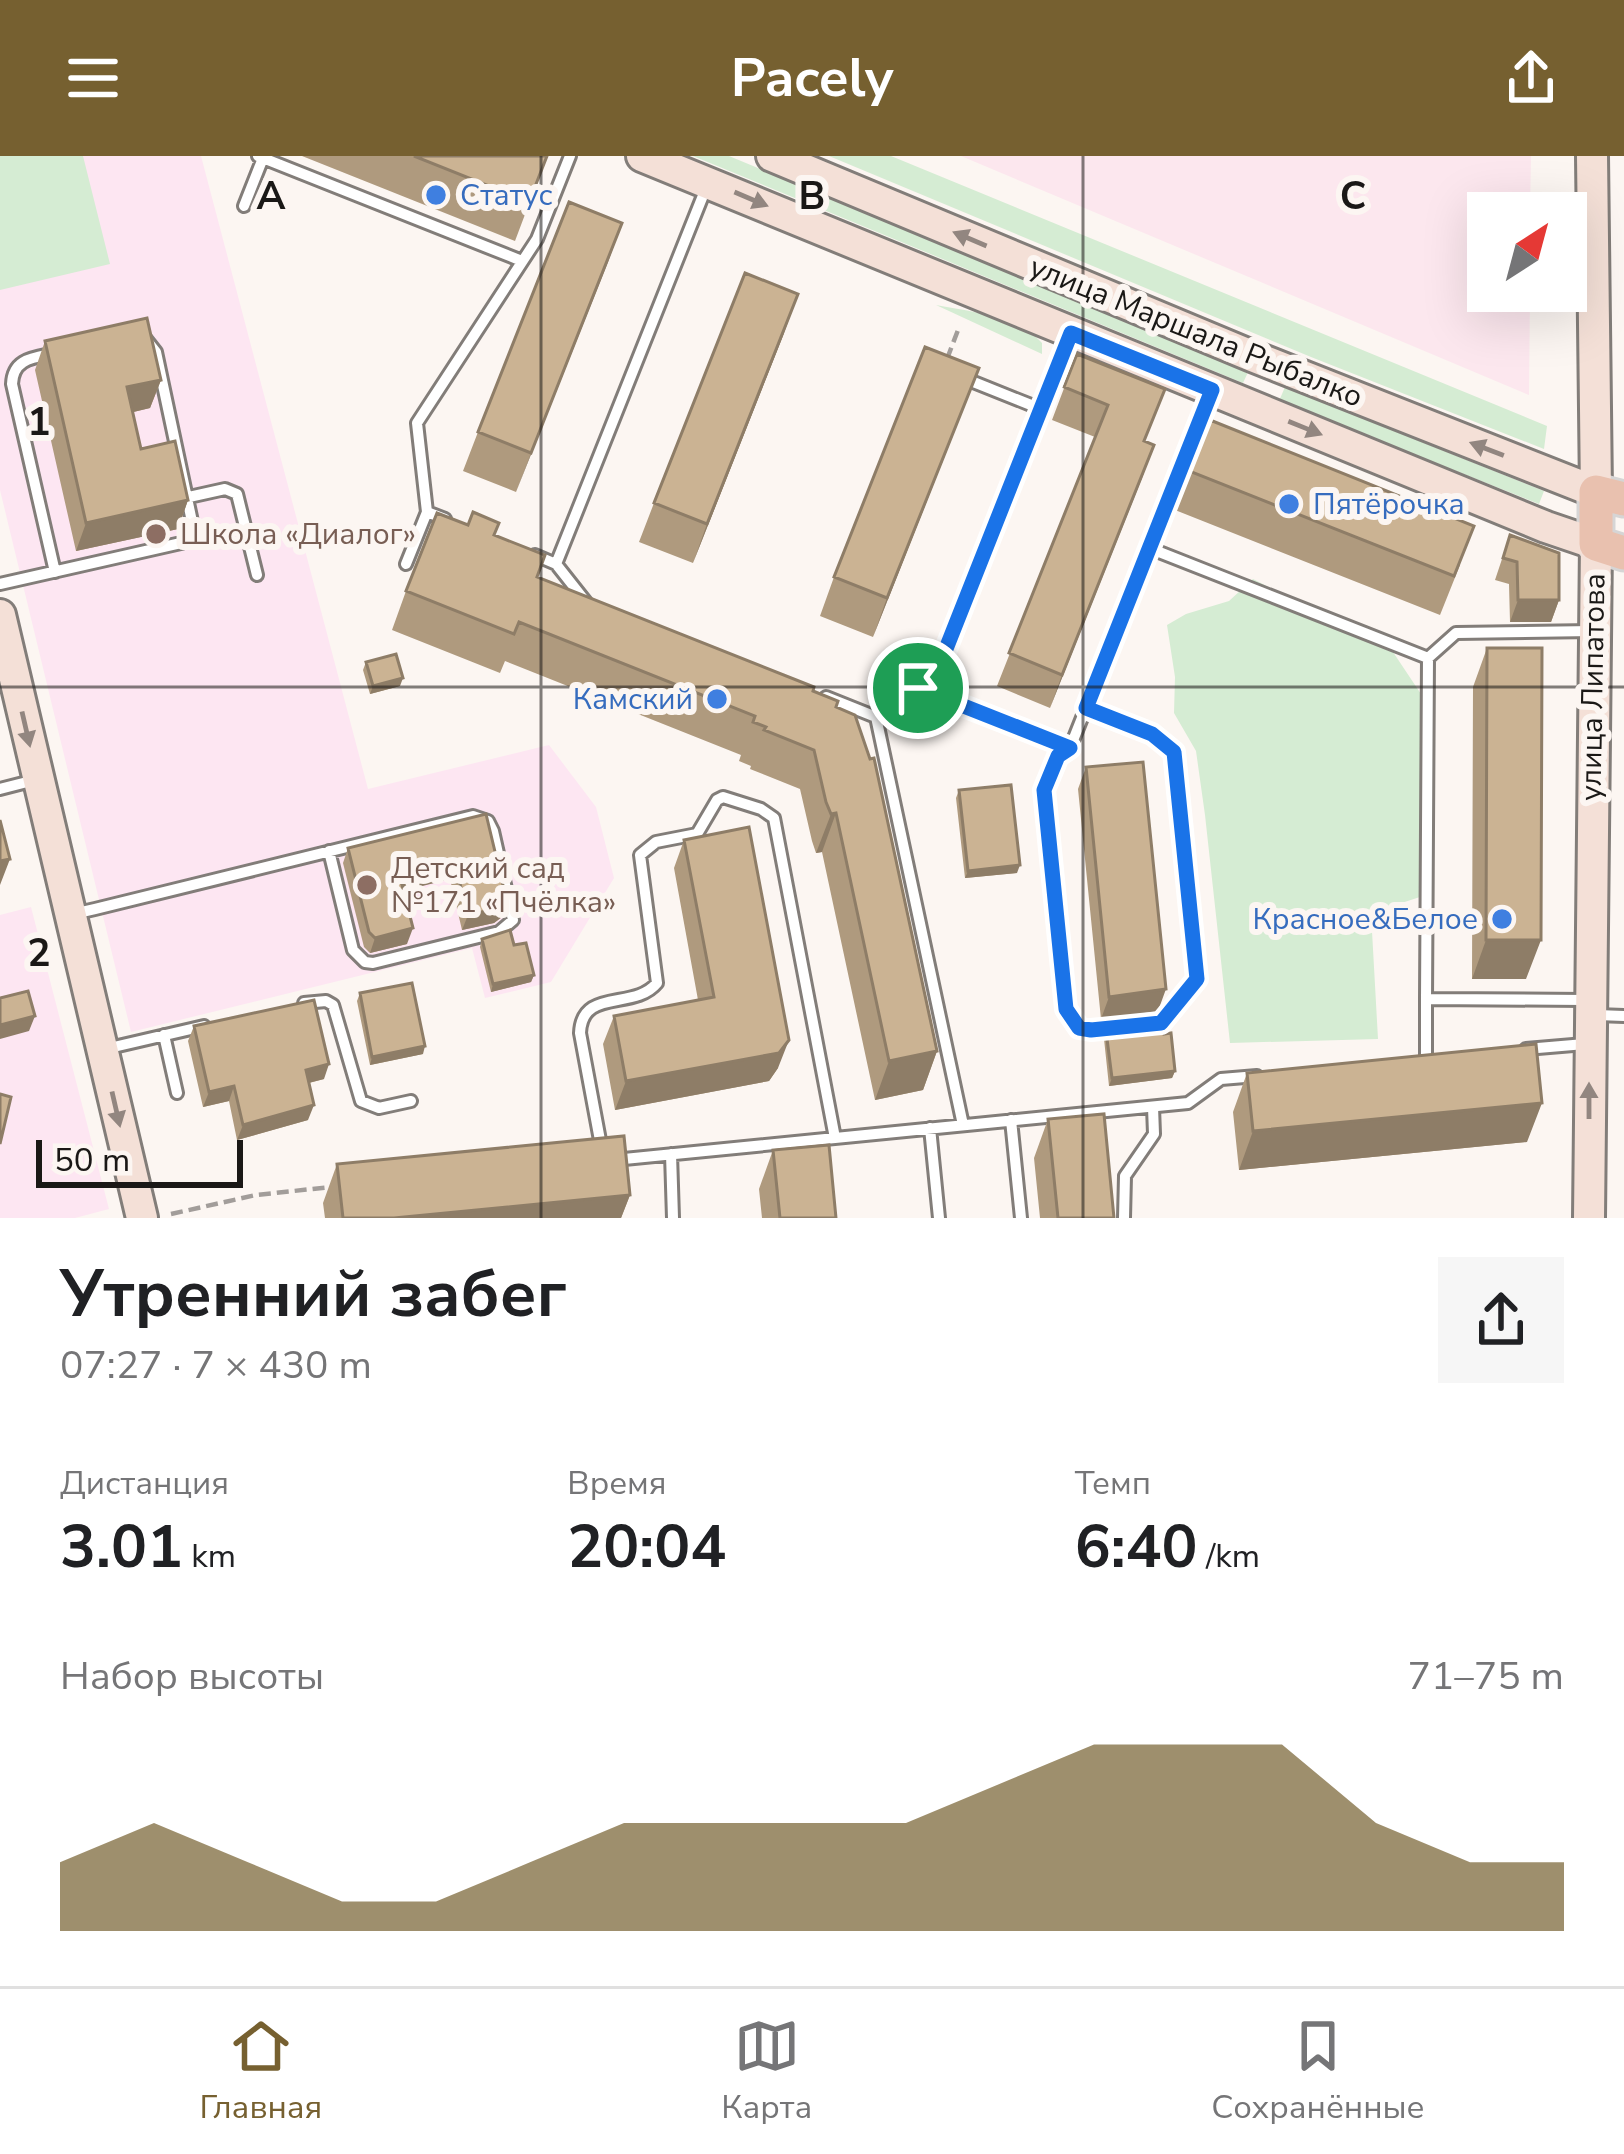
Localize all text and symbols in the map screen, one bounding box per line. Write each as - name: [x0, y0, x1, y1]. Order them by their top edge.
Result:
- text: Pacely: [731, 41, 893, 115]
- icon: menu: [60, 45, 126, 111]
- icon: share: [1498, 45, 1564, 111]
- text: A: [256, 170, 286, 223]
- text: B: [799, 170, 825, 223]
- text: C: [1340, 170, 1366, 223]
- place label: Статус: [460, 175, 553, 216]
- marker: Статус: [423, 182, 449, 208]
- one-way arrow: [733, 190, 769, 209]
- north arrow: [1467, 192, 1587, 312]
- map controls: [1467, 192, 1587, 312]
- one-way arrow: [952, 228, 987, 248]
- street label: улица Маршала Рыбалко: [1023, 246, 1369, 418]
- text: 1: [27, 396, 51, 449]
- one-way arrow: [1288, 419, 1324, 438]
- one-way arrow: [1468, 438, 1504, 457]
- place label: Пятёрочка: [1313, 484, 1465, 525]
- marker: Пятёрочка: [1276, 491, 1302, 517]
- place label: Школа «Диалог»: [180, 514, 416, 555]
- marker: Школа «Диалог»: [143, 521, 169, 547]
- street label: улица Липатова: [1571, 573, 1615, 801]
- pin: [867, 637, 969, 739]
- icon: arrive: [885, 655, 951, 721]
- place label: Камский: [573, 679, 693, 720]
- marker: Камский: [704, 686, 730, 712]
- one-way arrow: [18, 711, 37, 749]
- place label: Детский сад №171 «Пчёлка»: [391, 848, 616, 923]
- marker: Детский сад №171 «Пчёлка»: [354, 872, 380, 898]
- place label: Красное&Белое: [1252, 899, 1478, 940]
- marker: Красное&Белое: [1489, 906, 1515, 932]
- text: 2: [27, 927, 51, 980]
- one-way arrow: [1579, 1081, 1599, 1119]
- one-way arrow: [107, 1090, 126, 1127]
- scale bar: [36, 1134, 243, 1187]
- text: 50 m: [54, 1138, 130, 1183]
- text: Утренний забег: [60, 1249, 567, 1339]
- button: share: [1438, 1257, 1564, 1383]
- text: 07:27 · 7 × 430 m: [60, 1339, 372, 1392]
- text: Дистанция: [60, 1461, 229, 1506]
- text: Время: [567, 1461, 667, 1506]
- text: Темп: [1075, 1461, 1151, 1506]
- text: 3.01: [60, 1506, 183, 1588]
- text: 20:04: [567, 1506, 726, 1588]
- text: 6:40: [1075, 1506, 1198, 1588]
- text: km: [183, 1534, 236, 1579]
- text: /km: [1198, 1534, 1260, 1579]
- text: Набор высоты: [60, 1650, 324, 1703]
- text: 71–75 m: [1407, 1650, 1564, 1703]
- tab: Главная: [199, 2013, 322, 2130]
- tab: Карта: [721, 2013, 812, 2130]
- tab: Сохранённые: [1211, 2013, 1425, 2130]

